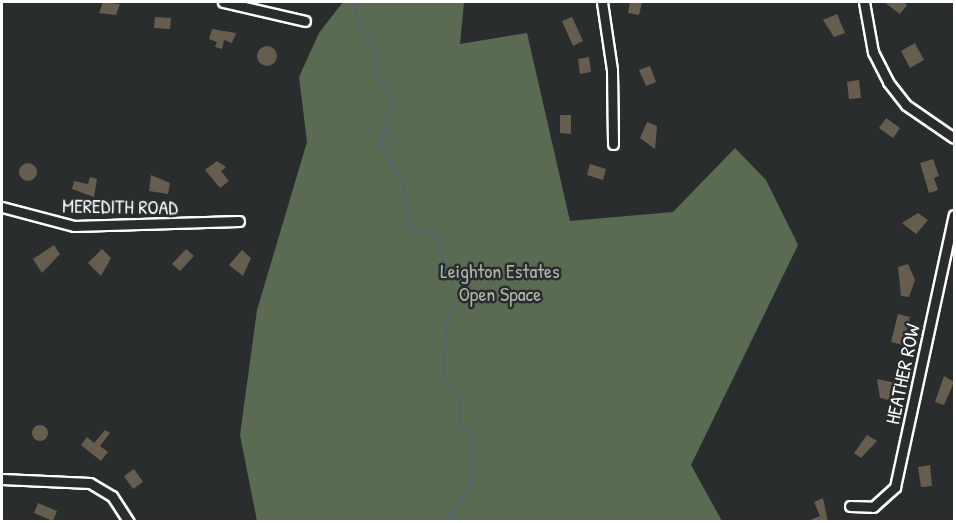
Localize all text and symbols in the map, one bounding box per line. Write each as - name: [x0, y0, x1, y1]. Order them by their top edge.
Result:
- street label: MEREDITH ROAD: [62, 193, 178, 219]
- park label: Leighton Estates Open Space: [440, 258, 560, 305]
- street label: HEATHER ROW: [880, 322, 924, 426]

